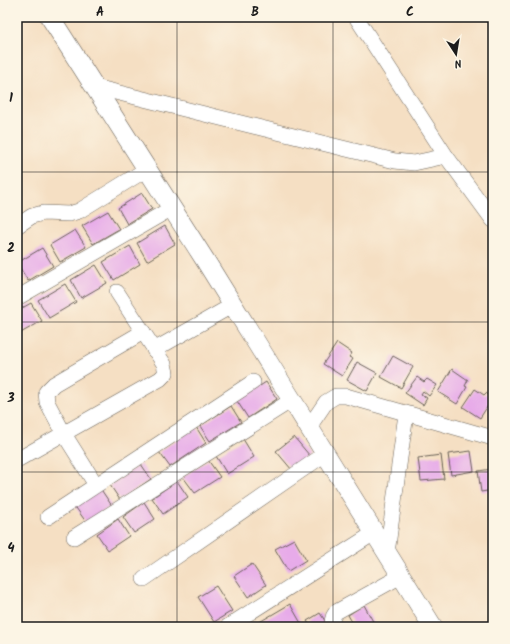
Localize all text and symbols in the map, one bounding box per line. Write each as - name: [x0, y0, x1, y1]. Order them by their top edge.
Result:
- text: A: [96, 2, 104, 23]
- text: B: [251, 2, 259, 23]
- text: C: [406, 2, 414, 23]
- north arrow: [436, 34, 476, 74]
- text: N: [453, 53, 463, 72]
- text: 1: [9, 88, 13, 109]
- text: 2: [7, 238, 15, 259]
- text: 3: [6, 388, 15, 409]
- text: 4: [7, 538, 15, 559]

